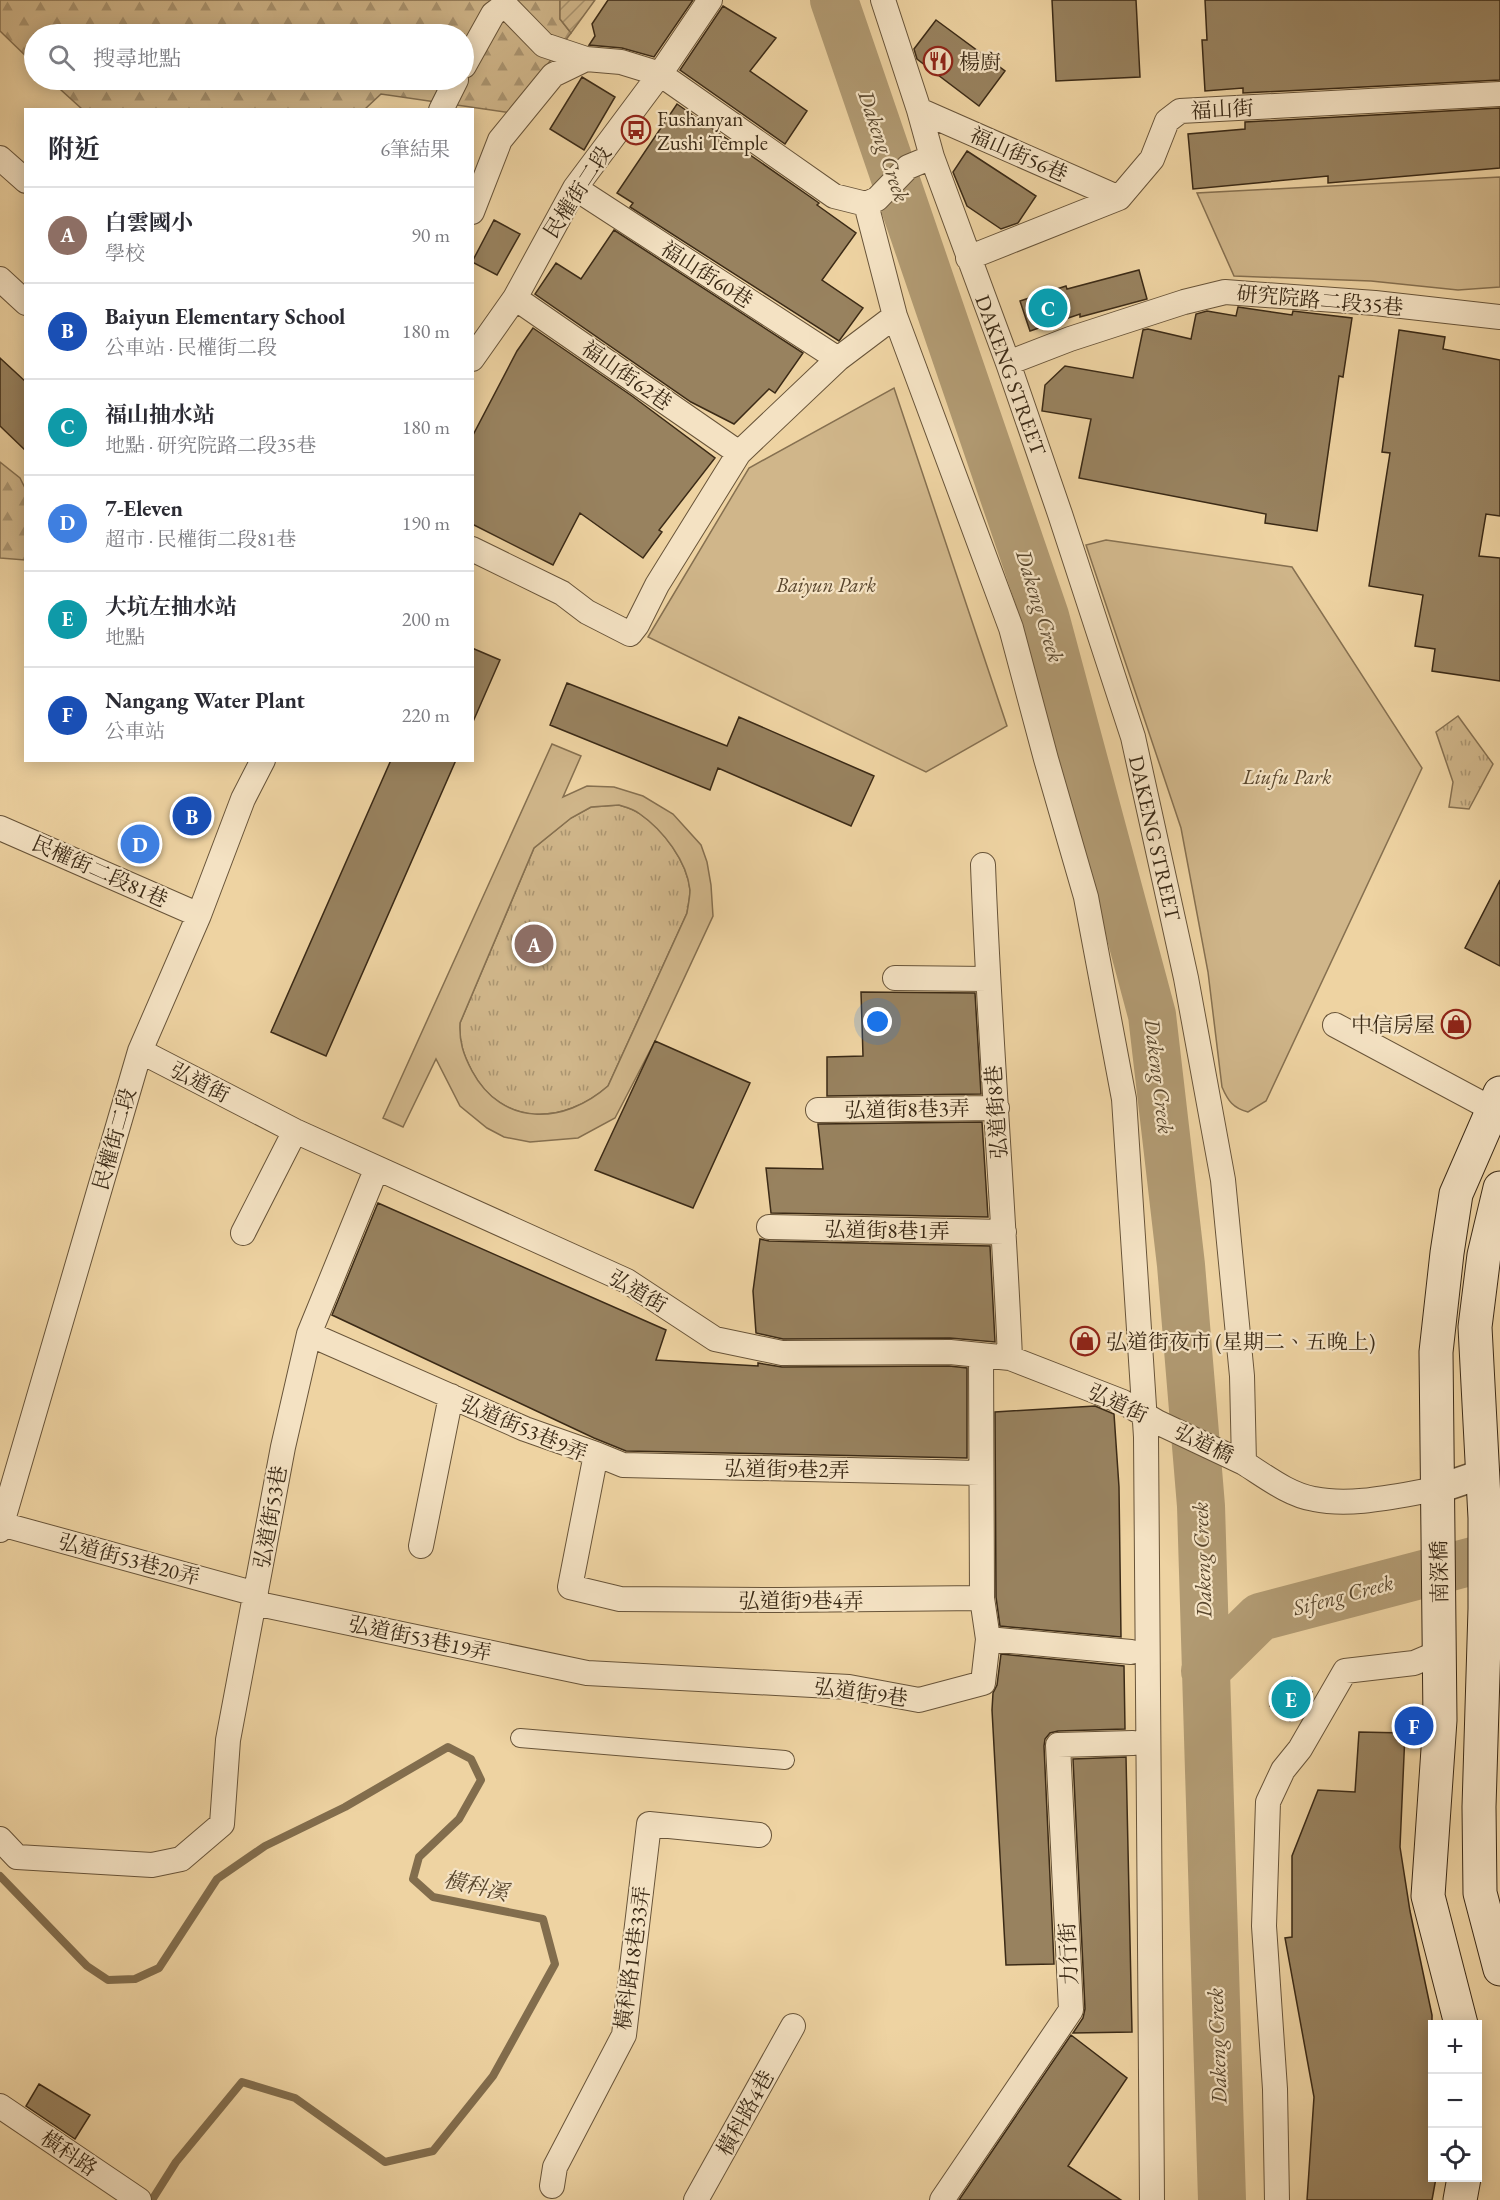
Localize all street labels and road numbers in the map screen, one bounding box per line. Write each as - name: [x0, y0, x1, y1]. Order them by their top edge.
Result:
- street label: 福山街: [1190, 94, 1254, 124]
- street label: 福山街56巷: [966, 120, 1072, 188]
- street label: 民權街二段: [537, 141, 617, 243]
- street label: 福山街60巷: [656, 234, 758, 314]
- street label: 研究院路二段35巷: [1236, 279, 1404, 321]
- street label: DAKENG STREET: [969, 291, 1053, 460]
- street label: 福山街62巷: [577, 334, 677, 416]
- street label: DAKENG STREET: [1123, 753, 1187, 924]
- street label: 民權街二段81巷: [28, 829, 172, 913]
- street label: 弘道街: [166, 1056, 234, 1108]
- street label: 弘道街8巷: [979, 1064, 1013, 1160]
- street label: 民權街二段: [87, 1085, 141, 1193]
- street label: 弘道街8巷3弄: [844, 1094, 970, 1124]
- street label: 弘道街8巷1弄: [824, 1215, 950, 1245]
- street label: 弘道街: [604, 1264, 672, 1318]
- street label: 弘道街: [1084, 1377, 1152, 1429]
- street label: 弘道街53巷9弄: [456, 1389, 592, 1467]
- street label: 弘道橋: [1170, 1417, 1238, 1469]
- street label: 弘道街9巷2弄: [724, 1454, 850, 1484]
- street label: 弘道街53巷: [248, 1463, 292, 1571]
- street label: 弘道街53巷20弄: [55, 1527, 203, 1591]
- street label: 南深橋: [1425, 1540, 1453, 1604]
- street label: 弘道街9巷4弄: [738, 1587, 864, 1614]
- street label: 弘道街53巷19弄: [346, 1610, 494, 1666]
- street label: 弘道街9巷: [813, 1672, 909, 1712]
- street label: 橫科路18巷33弄: [609, 1884, 655, 2032]
- street label: 力行街: [1053, 1922, 1083, 1986]
- street label: 橫科路4巷: [710, 2065, 780, 2161]
- street label: 橫科路: [35, 2124, 103, 2182]

